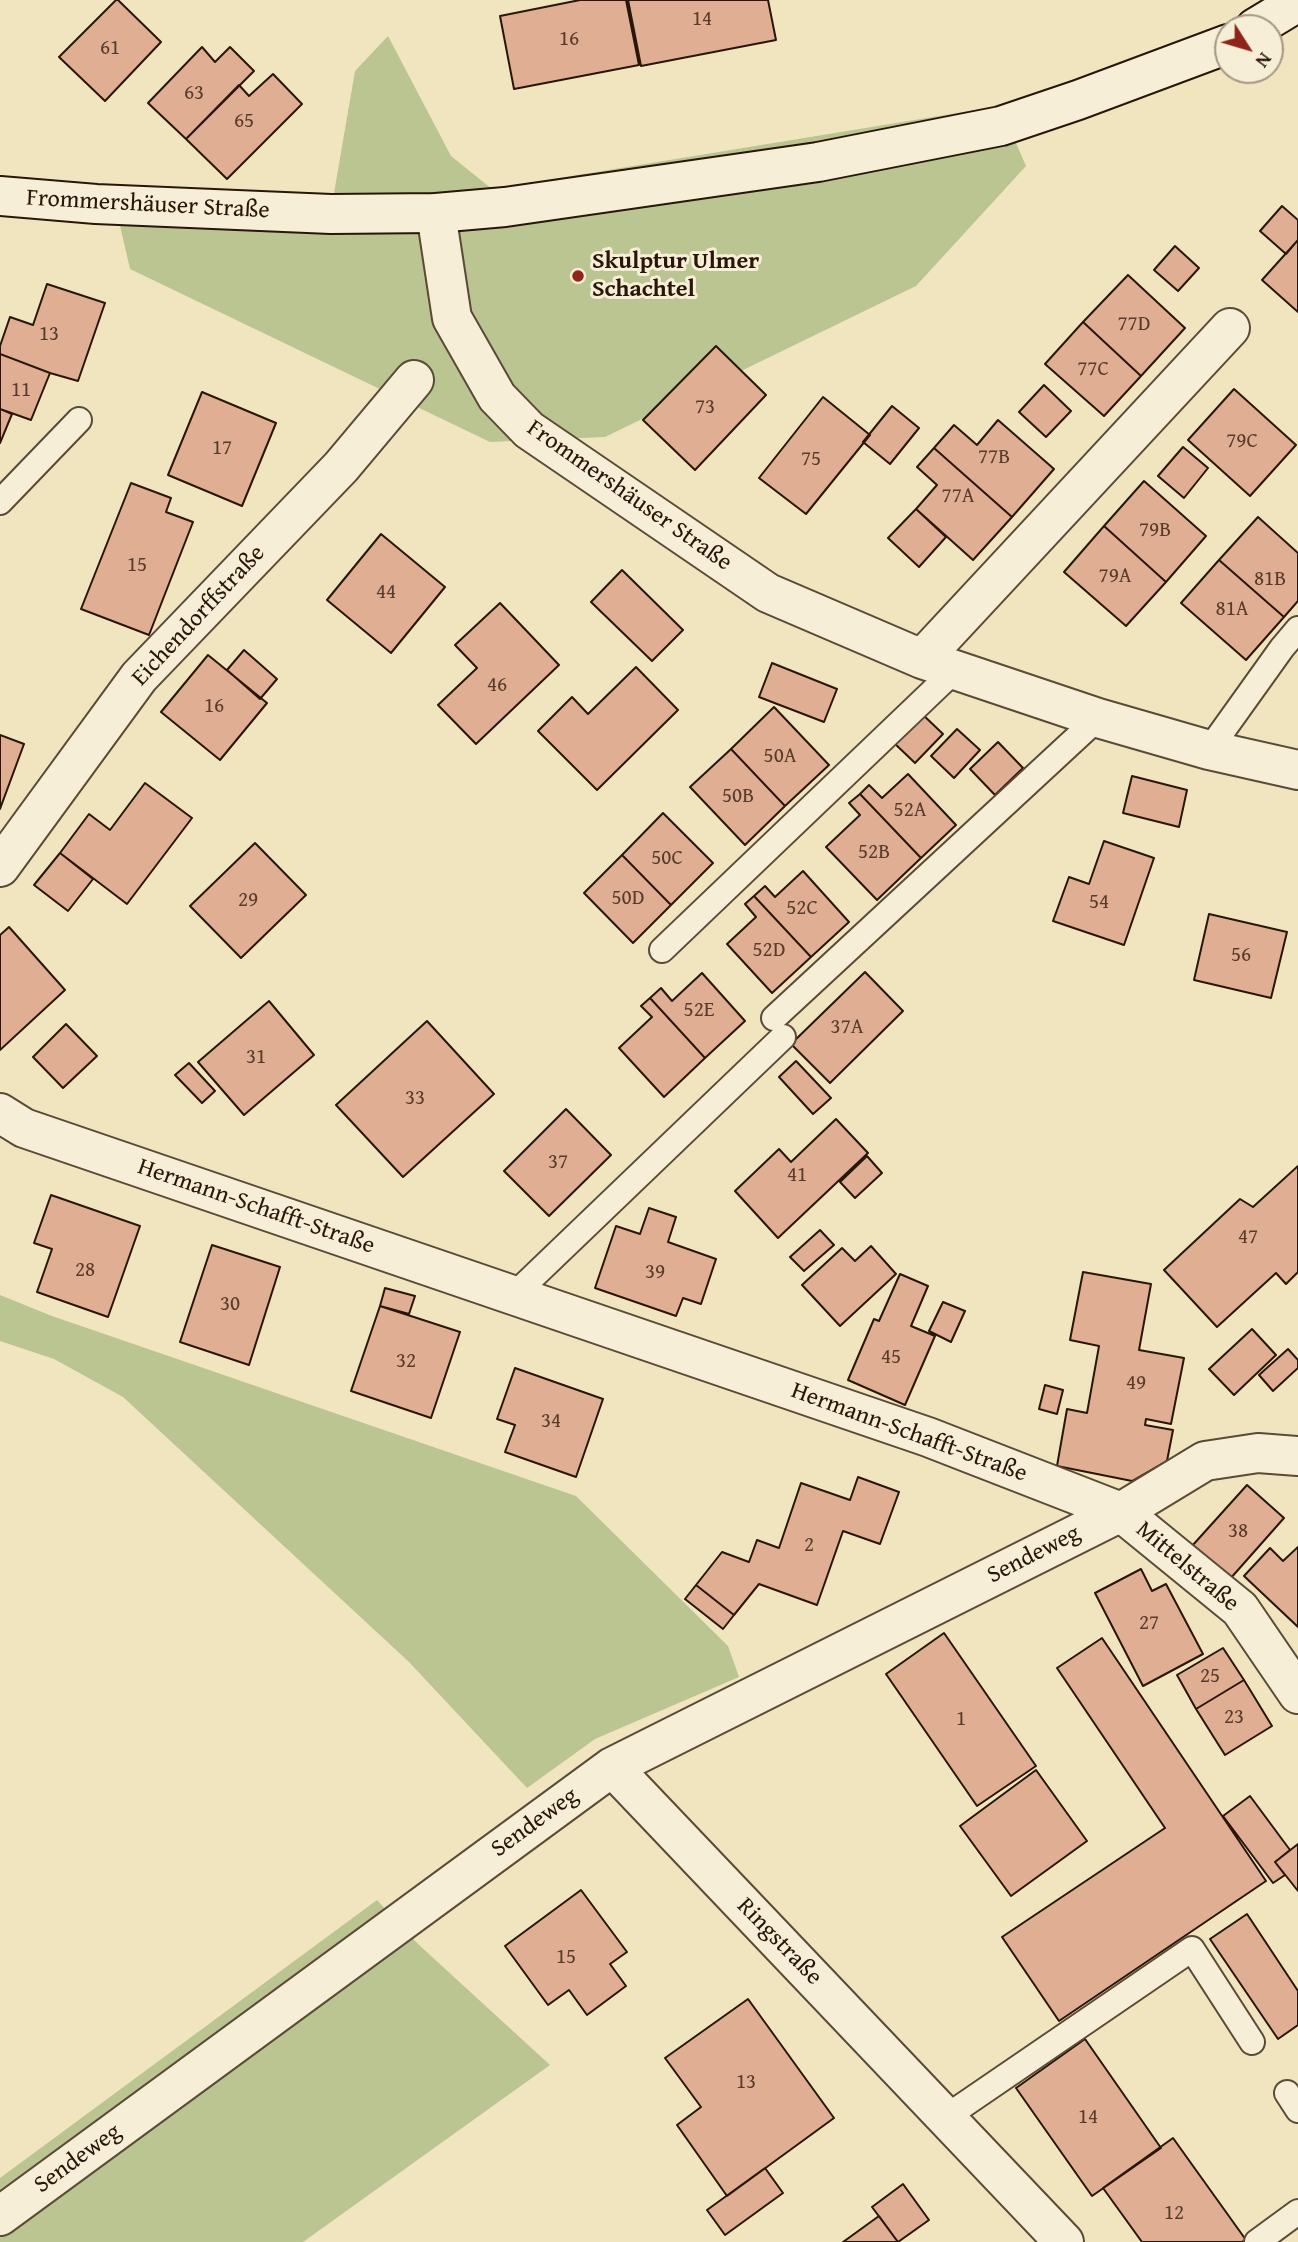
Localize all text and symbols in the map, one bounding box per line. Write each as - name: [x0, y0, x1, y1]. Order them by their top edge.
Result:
- house number: 14: [692, 7, 712, 33]
- north arrow: [1214, 14, 1284, 84]
- house number: 16: [559, 27, 579, 53]
- house number: 61: [100, 36, 120, 62]
- text: N: [1249, 47, 1279, 74]
- house number: 63: [184, 81, 204, 107]
- house number: 65: [234, 109, 254, 135]
- street label: Frommershäuser Straße: [26, 184, 270, 226]
- place label: Skulptur Ulmer Schachtel: [592, 248, 759, 304]
- marker: Skulptur Ulmer Schachtel: [570, 268, 586, 284]
- house number: 77D: [1118, 312, 1150, 338]
- house number: 13: [39, 322, 59, 348]
- house number: 77C: [1077, 357, 1109, 383]
- house number: 11: [11, 378, 31, 404]
- house number: 73: [695, 395, 715, 421]
- street label: Frommershäuser Straße: [521, 414, 737, 578]
- house number: 79C: [1226, 429, 1258, 455]
- house number: 17: [212, 436, 232, 462]
- house number: 77B: [978, 445, 1010, 471]
- house number: 75: [801, 447, 821, 473]
- house number: 77A: [942, 484, 974, 510]
- house number: 79B: [1139, 518, 1171, 544]
- street label: Eichendorffstraße: [126, 540, 272, 692]
- house number: 15: [127, 553, 147, 579]
- house number: 79A: [1099, 564, 1131, 590]
- house number: 81B: [1254, 567, 1286, 593]
- house number: 44: [376, 580, 396, 606]
- house number: 81A: [1216, 597, 1248, 623]
- house number: 46: [487, 673, 507, 699]
- house number: 16: [204, 694, 224, 720]
- house number: 50A: [764, 744, 796, 770]
- house number: 50B: [722, 784, 754, 810]
- house number: 52A: [894, 798, 926, 824]
- house number: 52B: [858, 840, 890, 866]
- house number: 50C: [651, 846, 683, 872]
- house number: 50D: [612, 886, 644, 912]
- house number: 29: [238, 888, 258, 914]
- house number: 54: [1089, 890, 1109, 916]
- house number: 52C: [786, 896, 818, 922]
- house number: 52D: [753, 938, 785, 964]
- house number: 56: [1231, 943, 1251, 969]
- house number: 52E: [684, 998, 714, 1024]
- house number: 37A: [831, 1015, 863, 1041]
- house number: 31: [246, 1045, 266, 1071]
- house number: 33: [405, 1086, 425, 1112]
- house number: 37: [548, 1150, 568, 1176]
- street label: Hermann-Schafft-Straße: [134, 1153, 378, 1261]
- house number: 41: [787, 1163, 807, 1189]
- house number: 47: [1238, 1225, 1258, 1251]
- house number: 28: [75, 1258, 95, 1284]
- house number: 39: [645, 1260, 665, 1286]
- house number: 30: [220, 1292, 240, 1318]
- house number: 45: [881, 1345, 901, 1371]
- house number: 32: [396, 1349, 416, 1375]
- house number: 49: [1126, 1371, 1146, 1397]
- street label: Hermann-Schafft-Straße: [787, 1377, 1031, 1489]
- house number: 34: [541, 1409, 561, 1435]
- street label: Mittelstraße: [1130, 1516, 1244, 1618]
- street label: Sendeweg: [983, 1519, 1085, 1591]
- house number: 38: [1228, 1519, 1248, 1545]
- house number: 2: [804, 1533, 814, 1559]
- house number: 27: [1139, 1611, 1159, 1637]
- house number: 25: [1200, 1664, 1220, 1690]
- house number: 23: [1224, 1705, 1244, 1731]
- house number: 1: [956, 1707, 966, 1733]
- street label: Sendeweg: [486, 1782, 584, 1864]
- street label: Ringstraße: [730, 1892, 828, 1992]
- house number: 15: [556, 1945, 576, 1971]
- house number: 13: [736, 2070, 756, 2096]
- house number: 14: [1078, 2105, 1098, 2131]
- street label: Sendeweg: [29, 2118, 127, 2200]
- house number: 12: [1164, 2201, 1184, 2227]

